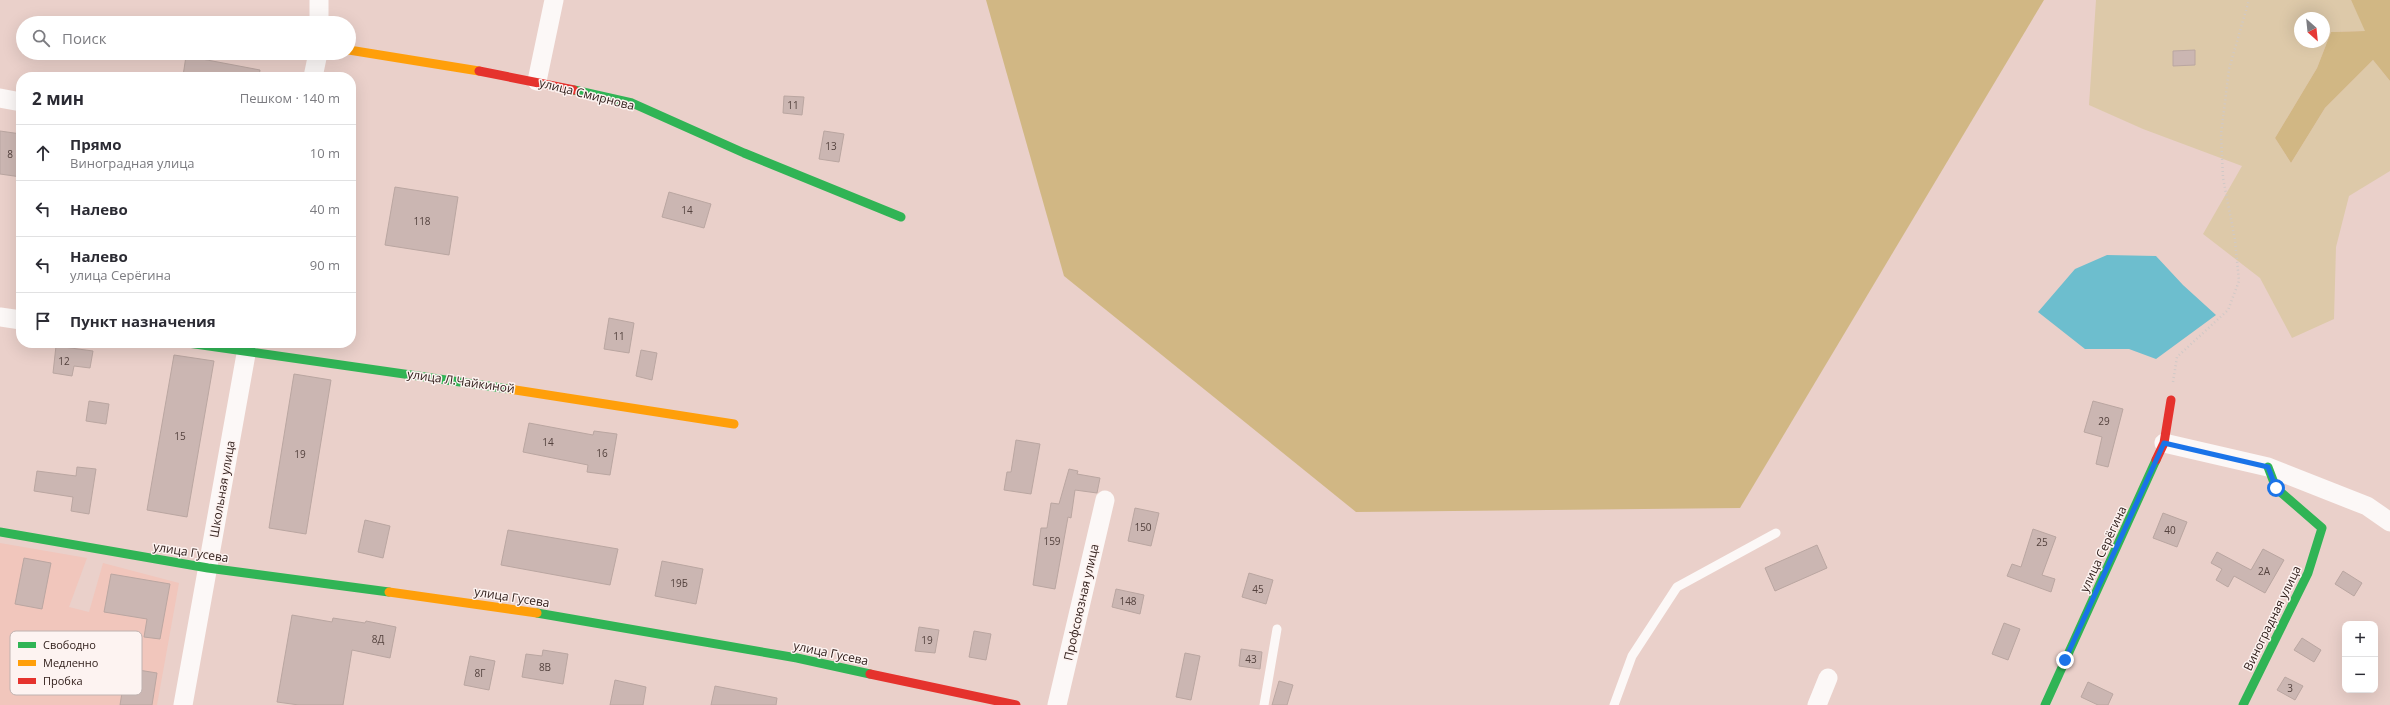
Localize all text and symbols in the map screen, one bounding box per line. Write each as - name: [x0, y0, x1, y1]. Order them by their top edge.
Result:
- north arrow: [2294, 12, 2330, 48]
- search box: [16, 16, 356, 60]
- icon: search: [30, 27, 52, 49]
- text: Поиск: [62, 28, 106, 48]
- street label: улица Смирнова: [538, 74, 636, 114]
- text: 2 мин: [32, 87, 84, 110]
- text: Пешком · 140 m: [240, 89, 340, 107]
- house number: 11: [787, 98, 799, 112]
- text: Прямо: [70, 134, 122, 154]
- house number: 13: [825, 139, 837, 153]
- icon: ahead: [32, 142, 54, 164]
- text: 10 m: [310, 144, 340, 162]
- house number: 8: [7, 147, 13, 161]
- text: Виноградная улица: [70, 154, 195, 172]
- icon: left: [32, 198, 54, 220]
- text: Налево: [70, 199, 128, 219]
- text: 40 m: [310, 200, 340, 218]
- house number: 14: [681, 203, 693, 217]
- house number: 118: [413, 214, 431, 228]
- text: Налево: [70, 246, 128, 266]
- icon: left: [32, 254, 54, 276]
- text: 90 m: [310, 256, 340, 274]
- text: улица Серёгина: [70, 266, 171, 284]
- icon: arrive: [32, 310, 54, 332]
- text: Пункт назначения: [70, 311, 216, 331]
- house number: 11: [613, 329, 625, 343]
- house number: 12: [58, 354, 70, 368]
- street label: улица Л.Чайкиной: [406, 365, 516, 397]
- house number: 29: [2098, 414, 2110, 428]
- house number: 15: [174, 429, 186, 443]
- house number: 14: [542, 435, 554, 449]
- street label: Школьная улица: [205, 439, 239, 539]
- house number: 16: [596, 446, 608, 460]
- house number: 19: [294, 447, 306, 461]
- route start: [2267, 479, 2285, 497]
- street label: улица Серёгина: [2076, 503, 2130, 595]
- house number: 150: [1134, 520, 1152, 534]
- house number: 40: [2164, 523, 2176, 537]
- house number: 159: [1043, 534, 1061, 548]
- house number: 25: [2036, 535, 2048, 549]
- street label: улица Гусева: [152, 538, 230, 566]
- street label: Профсоюзная улица: [1059, 542, 1103, 662]
- street label: Виноградная улица: [2239, 563, 2305, 673]
- house number: 2А: [2258, 564, 2271, 578]
- house number: 19Б: [670, 576, 688, 590]
- house number: 45: [1252, 582, 1264, 596]
- street label: улица Гусева: [473, 583, 551, 611]
- house number: 148: [1119, 594, 1137, 608]
- map controls: [2342, 621, 2378, 693]
- button: +: [2342, 621, 2378, 657]
- legend: [10, 631, 142, 695]
- house number: 8Д: [372, 632, 384, 646]
- house number: 19: [921, 633, 933, 647]
- text: Свободно: [43, 637, 96, 652]
- street label: улица Гусева: [792, 637, 870, 669]
- route end: [2056, 651, 2074, 669]
- house number: 43: [1245, 652, 1257, 666]
- text: Медленно: [43, 655, 99, 670]
- button: −: [2342, 657, 2378, 693]
- house number: 8В: [539, 660, 551, 674]
- house number: 8Г: [475, 666, 485, 680]
- text: Пробка: [43, 673, 83, 688]
- house number: 3: [2287, 681, 2293, 695]

